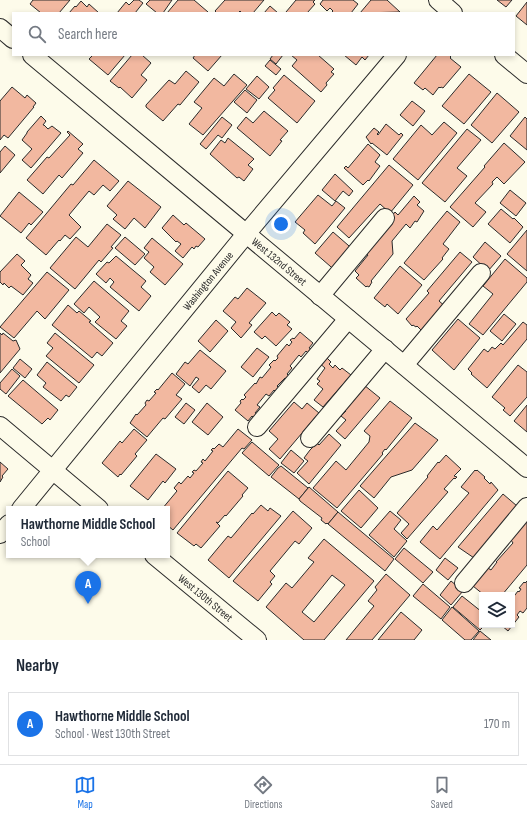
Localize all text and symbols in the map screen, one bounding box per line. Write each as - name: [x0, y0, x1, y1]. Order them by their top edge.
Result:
- search box: [12, 12, 515, 56]
- icon: search: [26, 23, 48, 45]
- text: Search here: [58, 25, 118, 44]
- your location: [271, 214, 291, 234]
- street label: West 132nd Street: [249, 235, 310, 288]
- street label: Washington Avenue: [180, 249, 236, 313]
- popup: [6, 506, 170, 558]
- text: Hawthorne Middle School: [21, 515, 155, 534]
- text: School: [21, 534, 50, 550]
- pin: A: [75, 571, 101, 604]
- street label: West 130th Street: [176, 571, 236, 624]
- map controls: [479, 592, 515, 628]
- button: layers: [479, 592, 515, 628]
- text: Nearby: [16, 656, 59, 676]
- text: Hawthorne Middle School: [55, 707, 190, 726]
- text: A: [27, 716, 33, 732]
- text: 170 m: [484, 716, 510, 732]
- text: School · West 130th Street: [55, 726, 170, 742]
- tab: Map: [74, 774, 96, 811]
- tab: Directions: [245, 774, 282, 811]
- tab: Saved: [431, 774, 453, 811]

